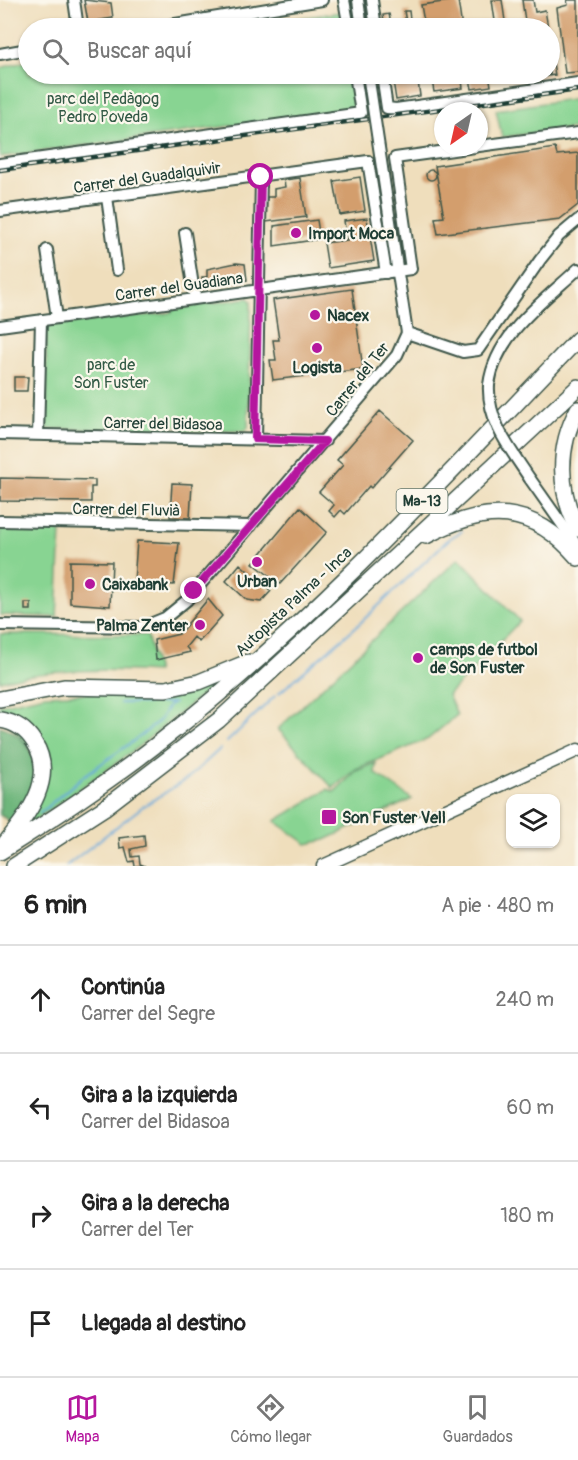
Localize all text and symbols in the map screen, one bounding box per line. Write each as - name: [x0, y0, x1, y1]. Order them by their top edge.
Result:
- search box: [18, 18, 560, 84]
- icon: search: [39, 35, 72, 68]
- text: Buscar aquí: [87, 37, 192, 65]
- park label: parc del Pedàgog Pedro Poveda: [47, 89, 159, 127]
- north arrow: [434, 102, 488, 156]
- street label: Carrer del Guadalquivir: [72, 158, 222, 198]
- route start: [247, 163, 273, 189]
- place label: Import Moca: [308, 224, 395, 244]
- marker: Import Moca: [289, 226, 303, 240]
- street label: Carrer del Guadiana: [114, 268, 244, 306]
- place label: Nacex: [327, 306, 369, 326]
- marker: Nacex: [308, 308, 322, 322]
- street label: Carrer del Ter: [322, 338, 394, 421]
- marker: Logista: [310, 341, 324, 355]
- park label: parc de Son Fuster: [73, 355, 149, 393]
- place label: Logista: [292, 358, 342, 378]
- street label: Carrer del Bidasoa: [103, 413, 223, 435]
- road number: Ma-13: [396, 489, 448, 513]
- street label: Carrer del Fluvià: [72, 499, 180, 521]
- street label: Autopista Palma - Inca: [231, 543, 356, 661]
- marker: Urban: [250, 555, 264, 569]
- place label: Urban: [237, 572, 277, 592]
- place label: Caixabank: [102, 575, 168, 595]
- marker: Caixabank: [83, 577, 97, 591]
- route end: [180, 577, 206, 603]
- place label: Palma Zenter: [96, 616, 188, 636]
- marker: Palma Zenter: [193, 618, 207, 632]
- place label: camps de futbol de Son Fuster: [429, 640, 538, 678]
- marker: camps de futbol de Son Fuster: [411, 651, 425, 665]
- map controls: [506, 794, 560, 848]
- button: layers: [506, 794, 560, 848]
- marker: Son Fuster Vell: [320, 808, 338, 826]
- place label: Son Fuster Vell: [342, 808, 446, 828]
- text: 6 min: [24, 889, 87, 921]
- text: A pie · 480 m: [441, 893, 554, 918]
- text: Continúa: [81, 973, 165, 1001]
- icon: ahead: [24, 983, 57, 1016]
- text: 240 m: [495, 987, 554, 1012]
- text: Carrer del Segre: [81, 1001, 215, 1026]
- text: Gira a la izquierda: [81, 1081, 238, 1109]
- icon: left: [24, 1091, 57, 1124]
- text: 60 m: [507, 1095, 554, 1120]
- text: Carrer del Bidasoa: [81, 1109, 230, 1134]
- text: Gira a la derecha: [81, 1189, 229, 1217]
- icon: right: [24, 1199, 57, 1232]
- text: 180 m: [500, 1203, 554, 1228]
- text: Carrer del Ter: [81, 1217, 194, 1242]
- icon: arrive: [24, 1307, 57, 1340]
- text: Llegada al destino: [81, 1309, 246, 1337]
- tab: Mapa: [65, 1391, 99, 1447]
- tab: Cómo llegar: [230, 1391, 312, 1447]
- tab: Guardados: [443, 1391, 513, 1447]

